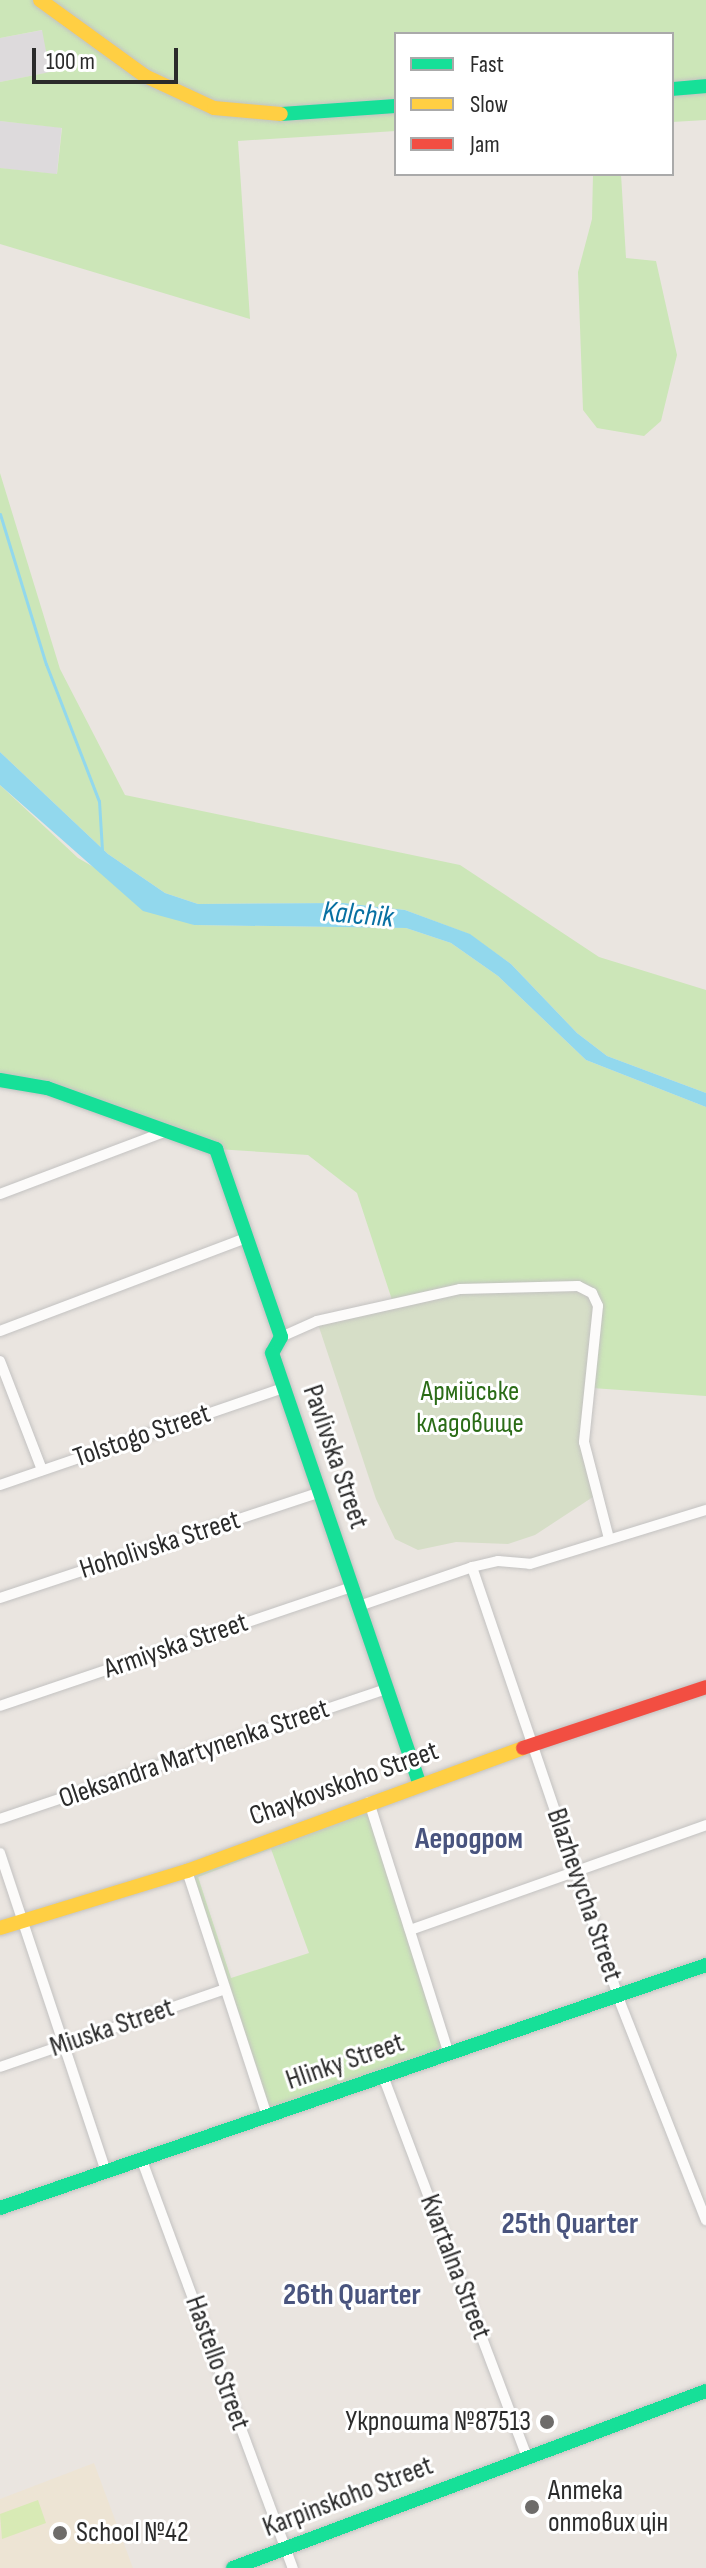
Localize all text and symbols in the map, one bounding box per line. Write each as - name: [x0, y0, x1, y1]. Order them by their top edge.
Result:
- scale bar: [36, 32, 182, 82]
- legend: [394, 32, 674, 176]
- text: 100 m: [46, 47, 95, 76]
- text: Fast: [470, 50, 504, 79]
- text: Slow: [470, 90, 508, 119]
- text: Jam: [470, 130, 500, 159]
- water label: Kalchik: [321, 894, 395, 936]
- park label: Армійське кладовище: [416, 1375, 524, 1441]
- street label: Pavlivska Street: [295, 1381, 375, 1533]
- street label: Tolstogo Street: [69, 1397, 215, 1475]
- street label: Hoholivska Street: [76, 1503, 244, 1587]
- street label: Armiyska Street: [100, 1606, 252, 1686]
- street label: Oleksandra Martynenka Street: [55, 1692, 333, 1816]
- street label: Chaykovskoho Street: [245, 1734, 443, 1834]
- street label: Blazhevycha Street: [539, 1804, 629, 1986]
- district label: Аеродром: [415, 1821, 523, 1857]
- street label: Miuska Street: [46, 1991, 178, 2065]
- street label: Hlinky Street: [282, 2026, 408, 2098]
- street label: Kvartalna Street: [412, 2190, 498, 2344]
- district label: 25th Quarter: [502, 2206, 638, 2242]
- district label: 26th Quarter: [283, 2277, 421, 2313]
- street label: Hastello Street: [177, 2291, 257, 2435]
- place label: Укрпошта №87513: [345, 2405, 531, 2439]
- marker: Укрпошта №87513: [538, 2413, 556, 2431]
- street label: Karpinskoho Street: [258, 2449, 438, 2545]
- place label: Аптека оптових цін: [548, 2474, 668, 2540]
- marker: Аптека оптових цін: [523, 2498, 541, 2516]
- place label: School №42: [76, 2516, 188, 2550]
- marker: School №42: [51, 2524, 69, 2542]

